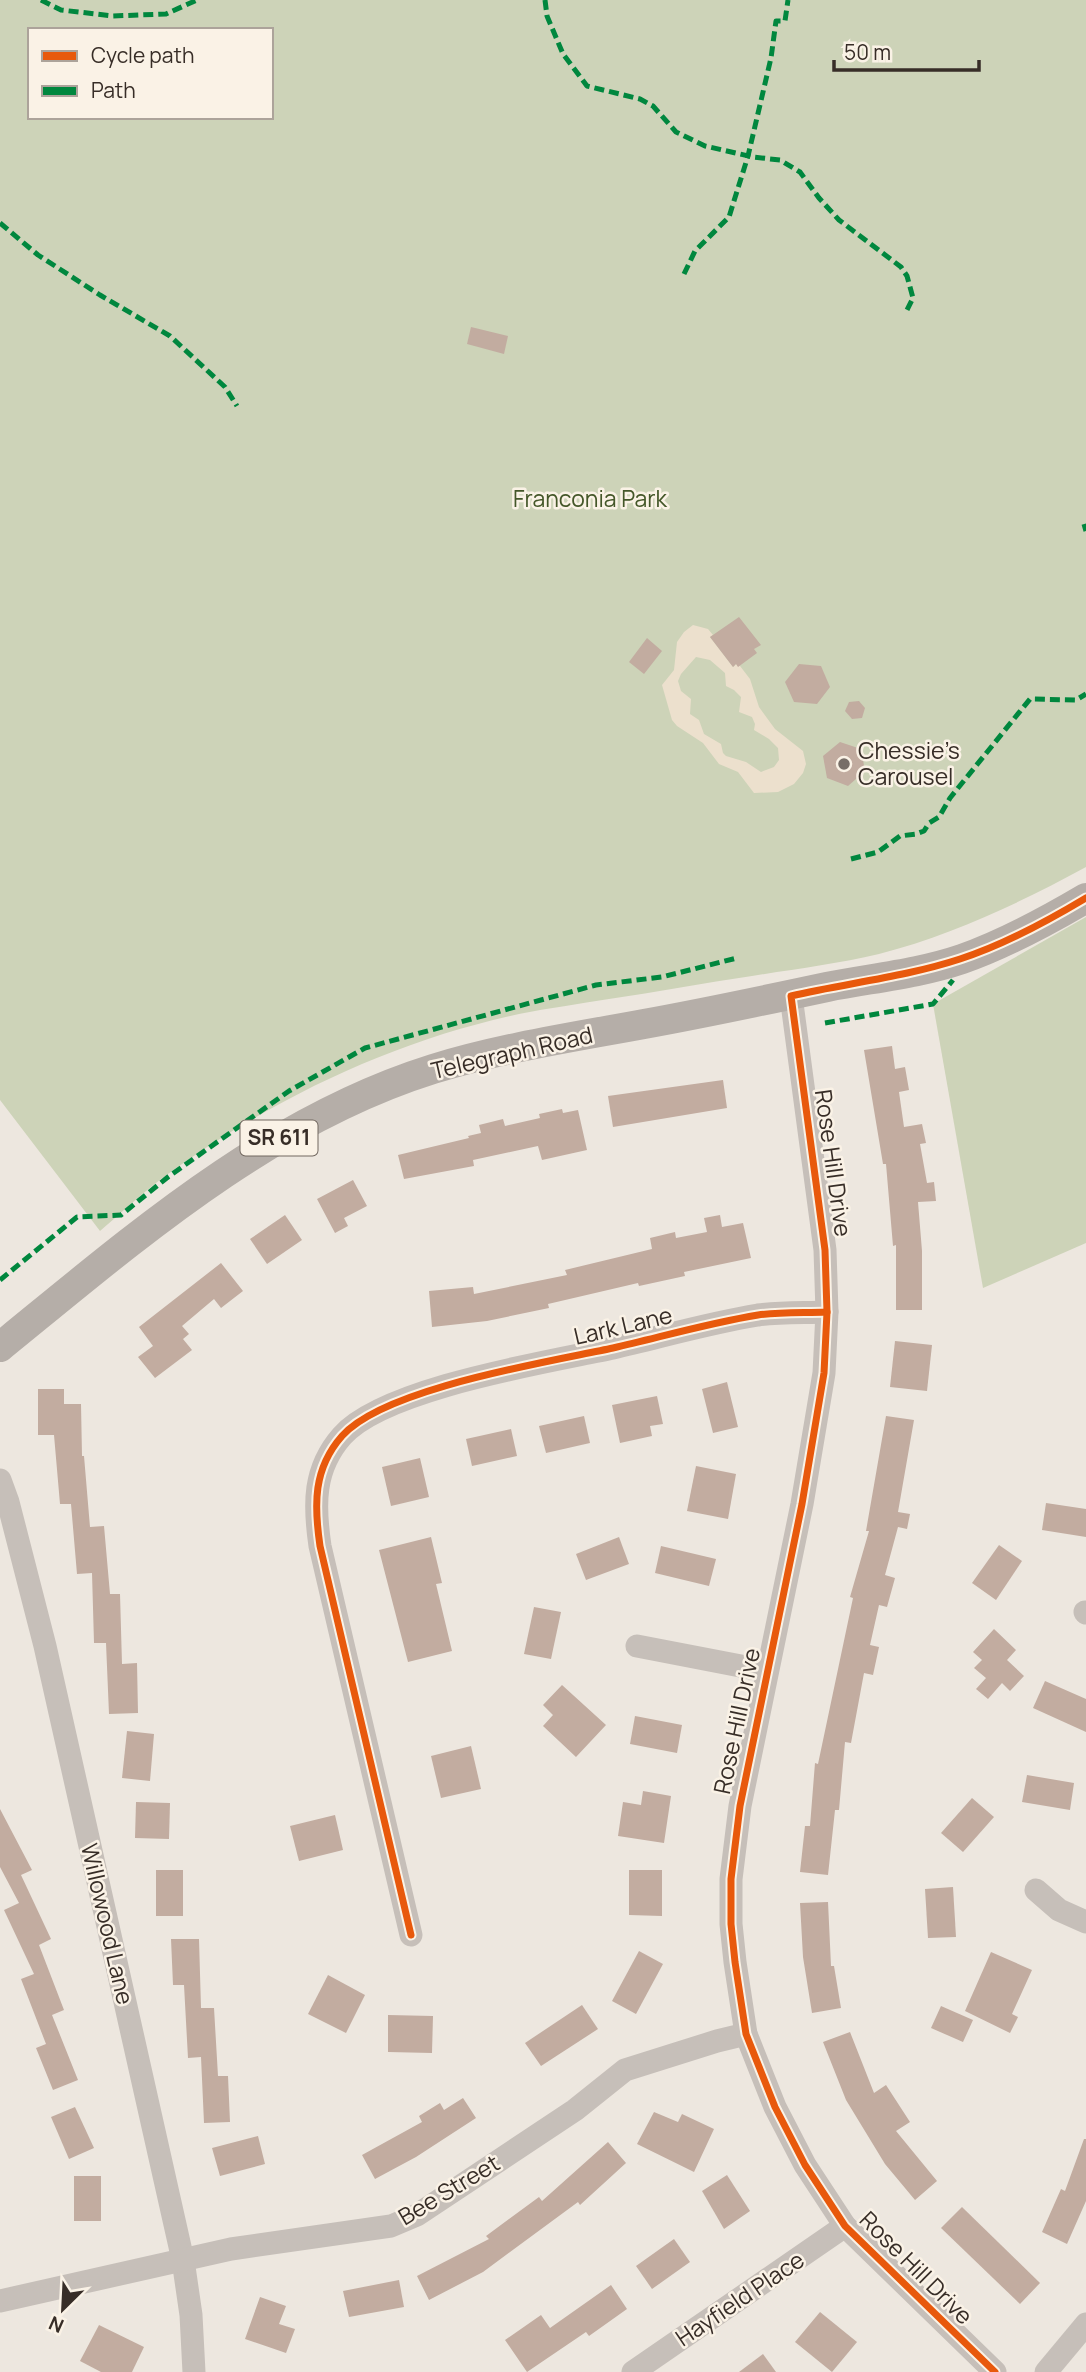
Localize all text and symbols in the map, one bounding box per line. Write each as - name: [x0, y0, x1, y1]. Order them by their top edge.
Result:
- legend: [28, 28, 273, 119]
- scale bar: [834, 28, 979, 72]
- text: 50 m: [844, 38, 891, 66]
- text: Cycle path: [91, 41, 194, 69]
- text: Path: [91, 76, 136, 104]
- park label: Franconia Park: [513, 482, 668, 514]
- place label: Chessie’s Carousel: [858, 734, 960, 792]
- marker: Chessie’s Carousel: [836, 756, 852, 772]
- street label: Telegraph Road: [428, 1018, 596, 1086]
- street label: Rose Hill Drive: [808, 1087, 860, 1239]
- road number: SR 611: [240, 1120, 318, 1156]
- street label: Lark Lane: [570, 1298, 675, 1352]
- street label: Rose Hill Drive: [705, 1645, 767, 1797]
- street label: Willowood Lane: [74, 1840, 142, 2008]
- street label: Bee Street: [392, 2146, 505, 2232]
- street label: Rose Hill Drive: [853, 2204, 980, 2331]
- street label: Hayfield Place: [669, 2243, 810, 2353]
- north arrow: [28, 2274, 98, 2344]
- text: N: [45, 2310, 68, 2339]

